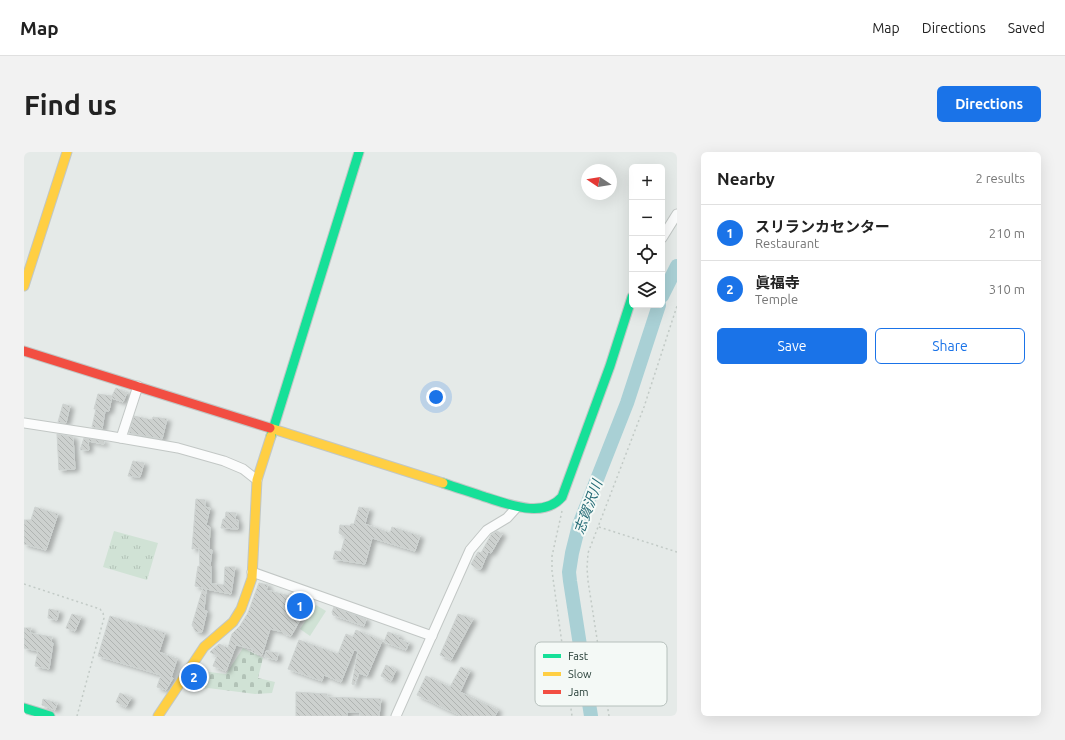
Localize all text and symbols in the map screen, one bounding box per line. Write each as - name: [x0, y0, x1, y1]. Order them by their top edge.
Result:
- text: Map: [20, 17, 59, 39]
- text: Map: [872, 20, 900, 36]
- text: Directions: [922, 20, 986, 36]
- text: Saved: [1008, 20, 1045, 36]
- button: Directions: [937, 86, 1041, 122]
- text: Find us: [24, 89, 117, 120]
- north arrow: [581, 164, 617, 200]
- map controls: [629, 164, 665, 308]
- button: +: [629, 164, 665, 200]
- text: Nearby: [717, 169, 775, 188]
- text: 2 results: [975, 171, 1025, 185]
- button: −: [629, 200, 665, 236]
- text: スリランカセンター: [755, 218, 890, 235]
- text: 1: [726, 226, 734, 240]
- text: 210 m: [989, 226, 1025, 240]
- button: locate: [629, 236, 665, 272]
- text: Restaurant: [755, 236, 819, 250]
- button: layers: [629, 272, 665, 308]
- text: 眞福寺: [755, 274, 800, 291]
- text: 2: [726, 282, 734, 296]
- text: 310 m: [989, 282, 1025, 296]
- text: Temple: [755, 292, 798, 306]
- button: Save: [717, 328, 867, 364]
- button: Share: [875, 328, 1025, 364]
- your location: [426, 387, 446, 407]
- water label: 志賀沢川: [571, 476, 606, 536]
- pin: 1: [287, 591, 313, 621]
- legend: [535, 642, 667, 706]
- text: Fast: [568, 650, 589, 662]
- pin: 2: [181, 662, 207, 692]
- text: Slow: [568, 668, 592, 680]
- text: Jam: [568, 686, 589, 698]

